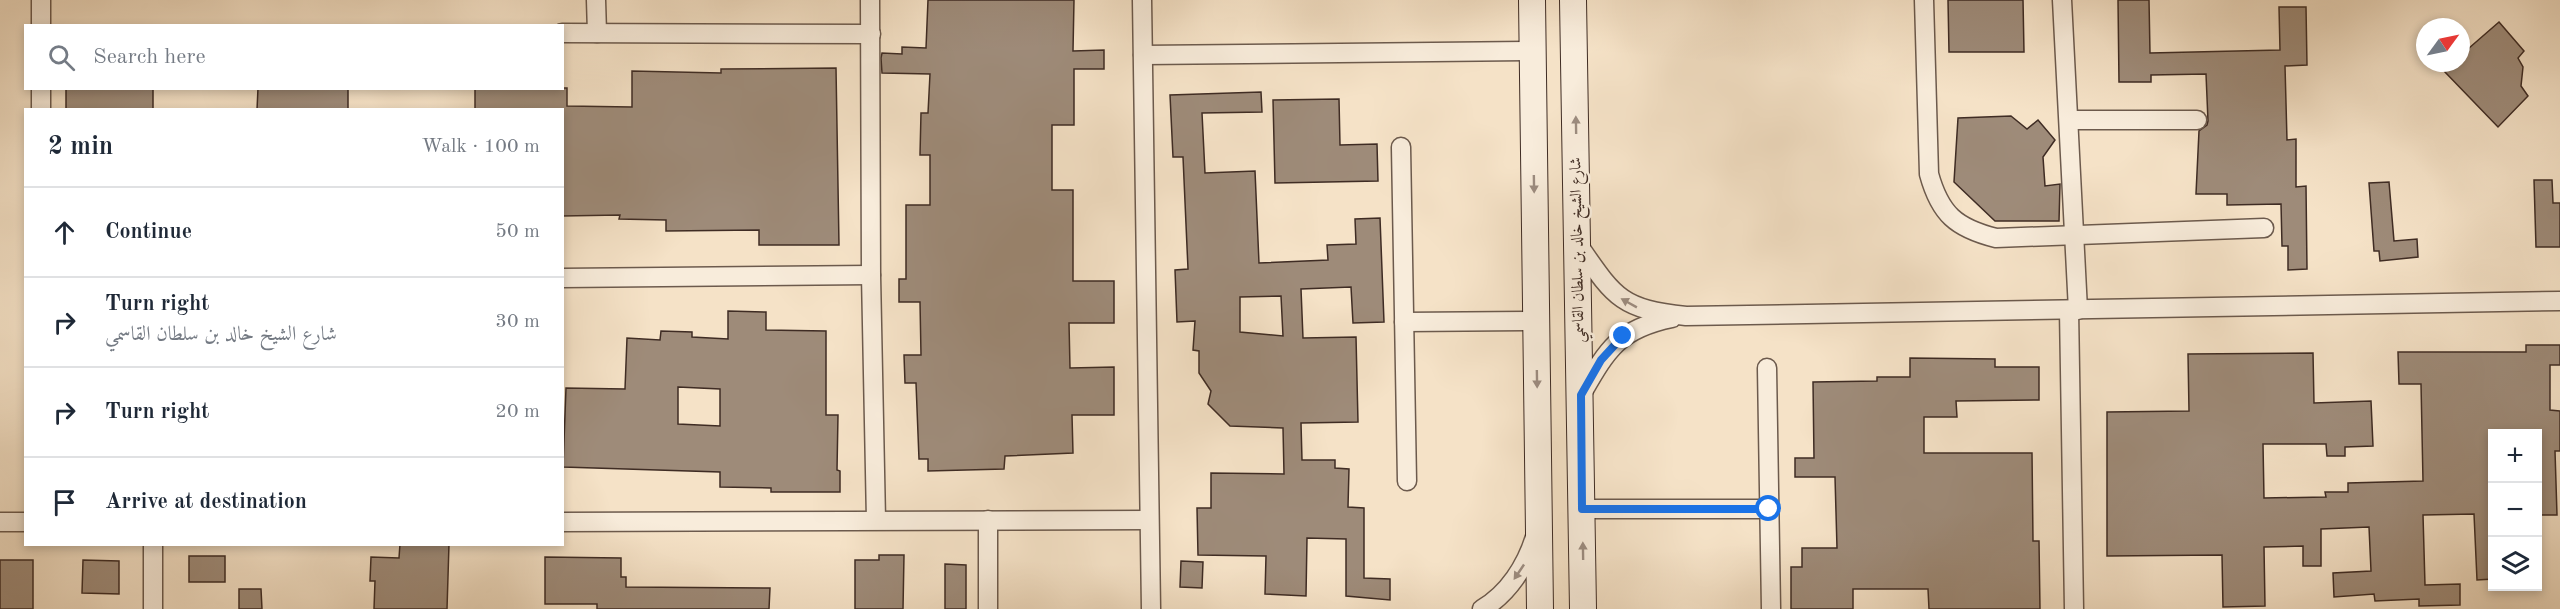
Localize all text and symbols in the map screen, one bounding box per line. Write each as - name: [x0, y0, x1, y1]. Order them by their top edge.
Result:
- north arrow: [2416, 18, 2470, 72]
- search box: [24, 24, 564, 90]
- icon: search: [45, 41, 78, 74]
- text: Search here: [93, 46, 206, 68]
- one-way arrow: [1571, 115, 1581, 134]
- text: 2 min: [48, 134, 113, 160]
- text: Walk · 100 m: [421, 137, 540, 157]
- street label: شارع الشيخ خالد بن سلطان القاسمي: [1568, 157, 1594, 343]
- one-way arrow: [1530, 175, 1539, 194]
- icon: ahead: [48, 216, 81, 249]
- text: Continue: [105, 221, 192, 243]
- text: 50 m: [495, 222, 540, 242]
- text: Turn right: [105, 293, 209, 315]
- one-way arrow: [1621, 298, 1638, 308]
- icon: right: [48, 306, 81, 339]
- text: 30 m: [495, 312, 540, 332]
- route end: [1609, 322, 1635, 348]
- text: شارع الشيخ خالد بن سلطان القاسمي: [105, 325, 337, 345]
- one-way arrow: [1532, 370, 1542, 389]
- icon: right: [48, 396, 81, 429]
- text: Turn right: [105, 401, 209, 423]
- text: 20 m: [495, 402, 540, 422]
- map controls: [2488, 429, 2542, 591]
- button: +: [2488, 429, 2542, 483]
- button: −: [2488, 483, 2542, 537]
- icon: arrive: [48, 486, 81, 519]
- text: Arrive at destination: [105, 491, 307, 513]
- route start: [1755, 495, 1781, 521]
- button: layers: [2488, 537, 2542, 591]
- one-way arrow: [1578, 541, 1588, 560]
- one-way arrow: [1513, 564, 1524, 580]

